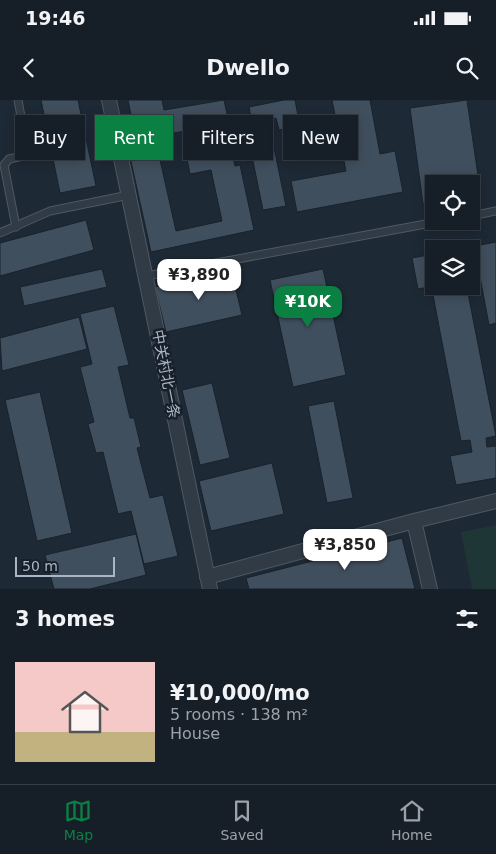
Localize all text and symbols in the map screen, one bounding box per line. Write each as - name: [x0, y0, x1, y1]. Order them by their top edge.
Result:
- text: 19:46: [25, 7, 85, 29]
- icon: back: [15, 54, 43, 82]
- icon: search: [453, 54, 481, 82]
- text: Dwello: [206, 55, 290, 80]
- chip: Buy: [15, 115, 85, 160]
- chip: Rent: [95, 115, 173, 160]
- chip: Filters: [183, 115, 273, 160]
- chip: New: [283, 115, 358, 160]
- map controls: [425, 175, 480, 295]
- button: locate: [425, 175, 480, 230]
- button: layers: [425, 240, 480, 295]
- pin: ¥3,890: [158, 258, 240, 301]
- text: ¥3,890: [168, 265, 230, 284]
- pin: ¥10K: [278, 286, 338, 328]
- text: ¥10K: [285, 292, 331, 311]
- street label: 中关村北一条: [149, 328, 183, 420]
- pin: ¥3,850: [304, 528, 386, 571]
- text: ¥3,850: [314, 535, 376, 554]
- scale bar: [15, 554, 115, 577]
- text: 50 m: [22, 558, 58, 574]
- icon: filters: [453, 605, 481, 633]
- text: 3 homes: [15, 607, 115, 631]
- text: ¥10,000/mo: [170, 681, 310, 705]
- icon: home: [55, 682, 115, 742]
- text: 5 rooms · 138 m²: [170, 705, 308, 724]
- text: House: [170, 724, 220, 743]
- tab: Map: [64, 797, 93, 843]
- tab: Saved: [220, 797, 264, 843]
- tab: Home: [391, 797, 432, 843]

